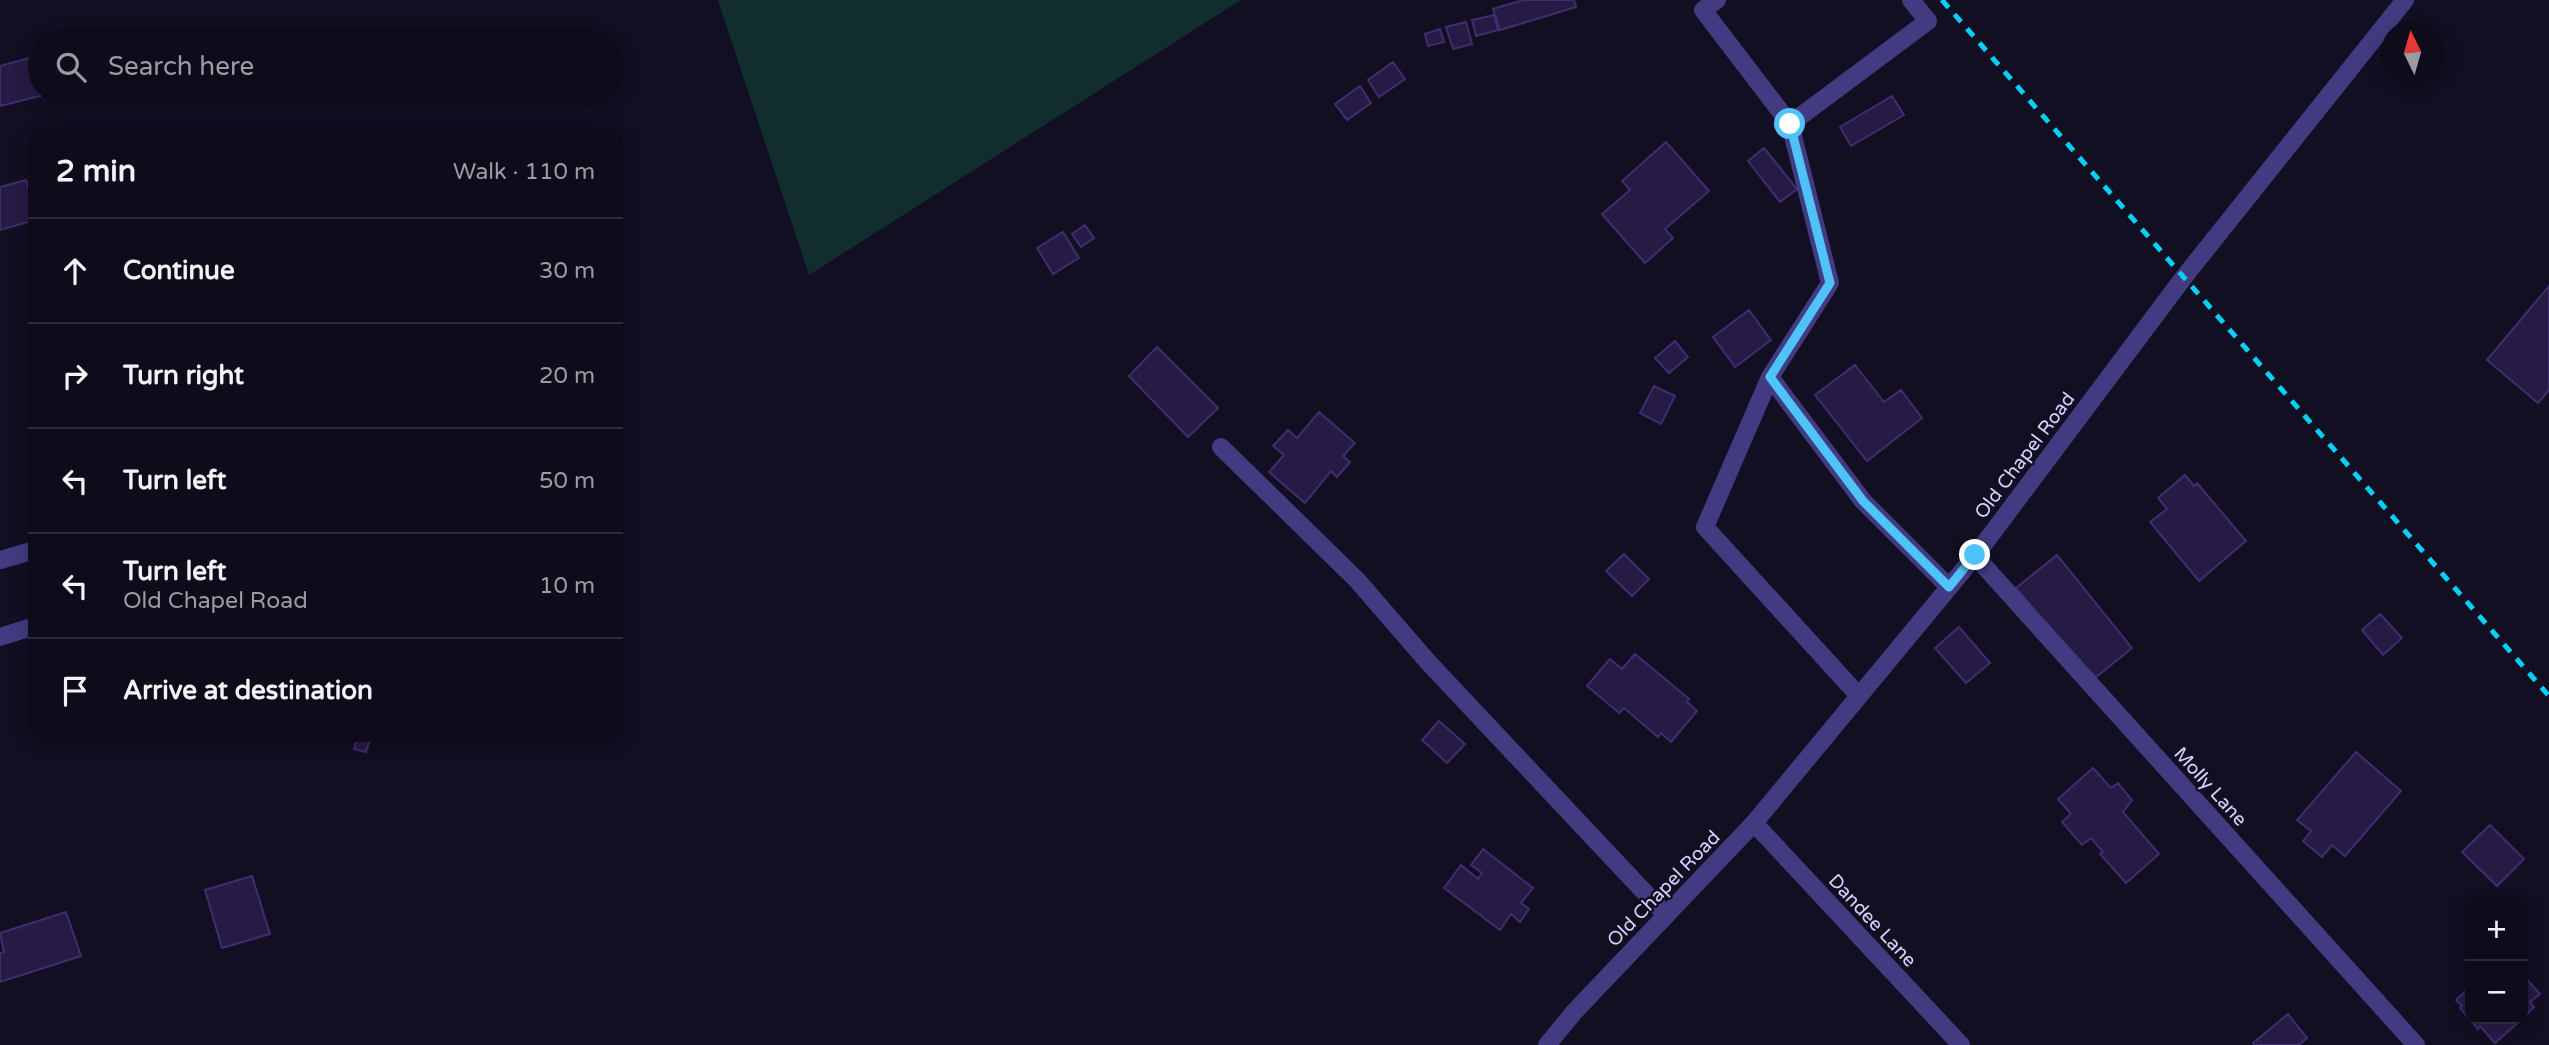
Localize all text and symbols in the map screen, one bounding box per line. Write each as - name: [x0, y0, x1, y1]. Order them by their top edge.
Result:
- north arrow: [2381, 21, 2444, 84]
- search box: [28, 28, 623, 105]
- icon: search: [52, 48, 90, 86]
- text: Search here: [108, 51, 254, 82]
- route start: [1774, 108, 1805, 139]
- text: 2 min: [56, 153, 136, 190]
- text: Walk · 110 m: [453, 158, 595, 186]
- icon: ahead: [56, 252, 94, 290]
- text: Continue: [123, 255, 235, 286]
- text: 30 m: [539, 257, 595, 285]
- icon: right: [56, 357, 94, 395]
- text: Turn right: [123, 360, 244, 391]
- text: 20 m: [539, 362, 595, 390]
- street label: Old Chapel Road: [1970, 388, 2079, 523]
- icon: left: [56, 462, 94, 500]
- text: Turn left: [123, 465, 226, 496]
- text: 50 m: [539, 467, 595, 495]
- route end: [1959, 539, 1990, 570]
- text: Turn left: [123, 556, 226, 587]
- icon: left: [56, 567, 94, 605]
- text: 10 m: [539, 572, 595, 600]
- text: Old Chapel Road: [123, 587, 308, 615]
- icon: arrive: [56, 672, 94, 710]
- text: Arrive at destination: [123, 675, 373, 706]
- street label: Molly Lane: [2169, 743, 2251, 831]
- street label: Old Chapel Road: [1603, 826, 1725, 951]
- street label: Dandee Lane: [1824, 870, 1921, 972]
- map controls: [2465, 898, 2528, 1024]
- button: +: [2465, 898, 2528, 961]
- button: −: [2465, 961, 2528, 1024]

